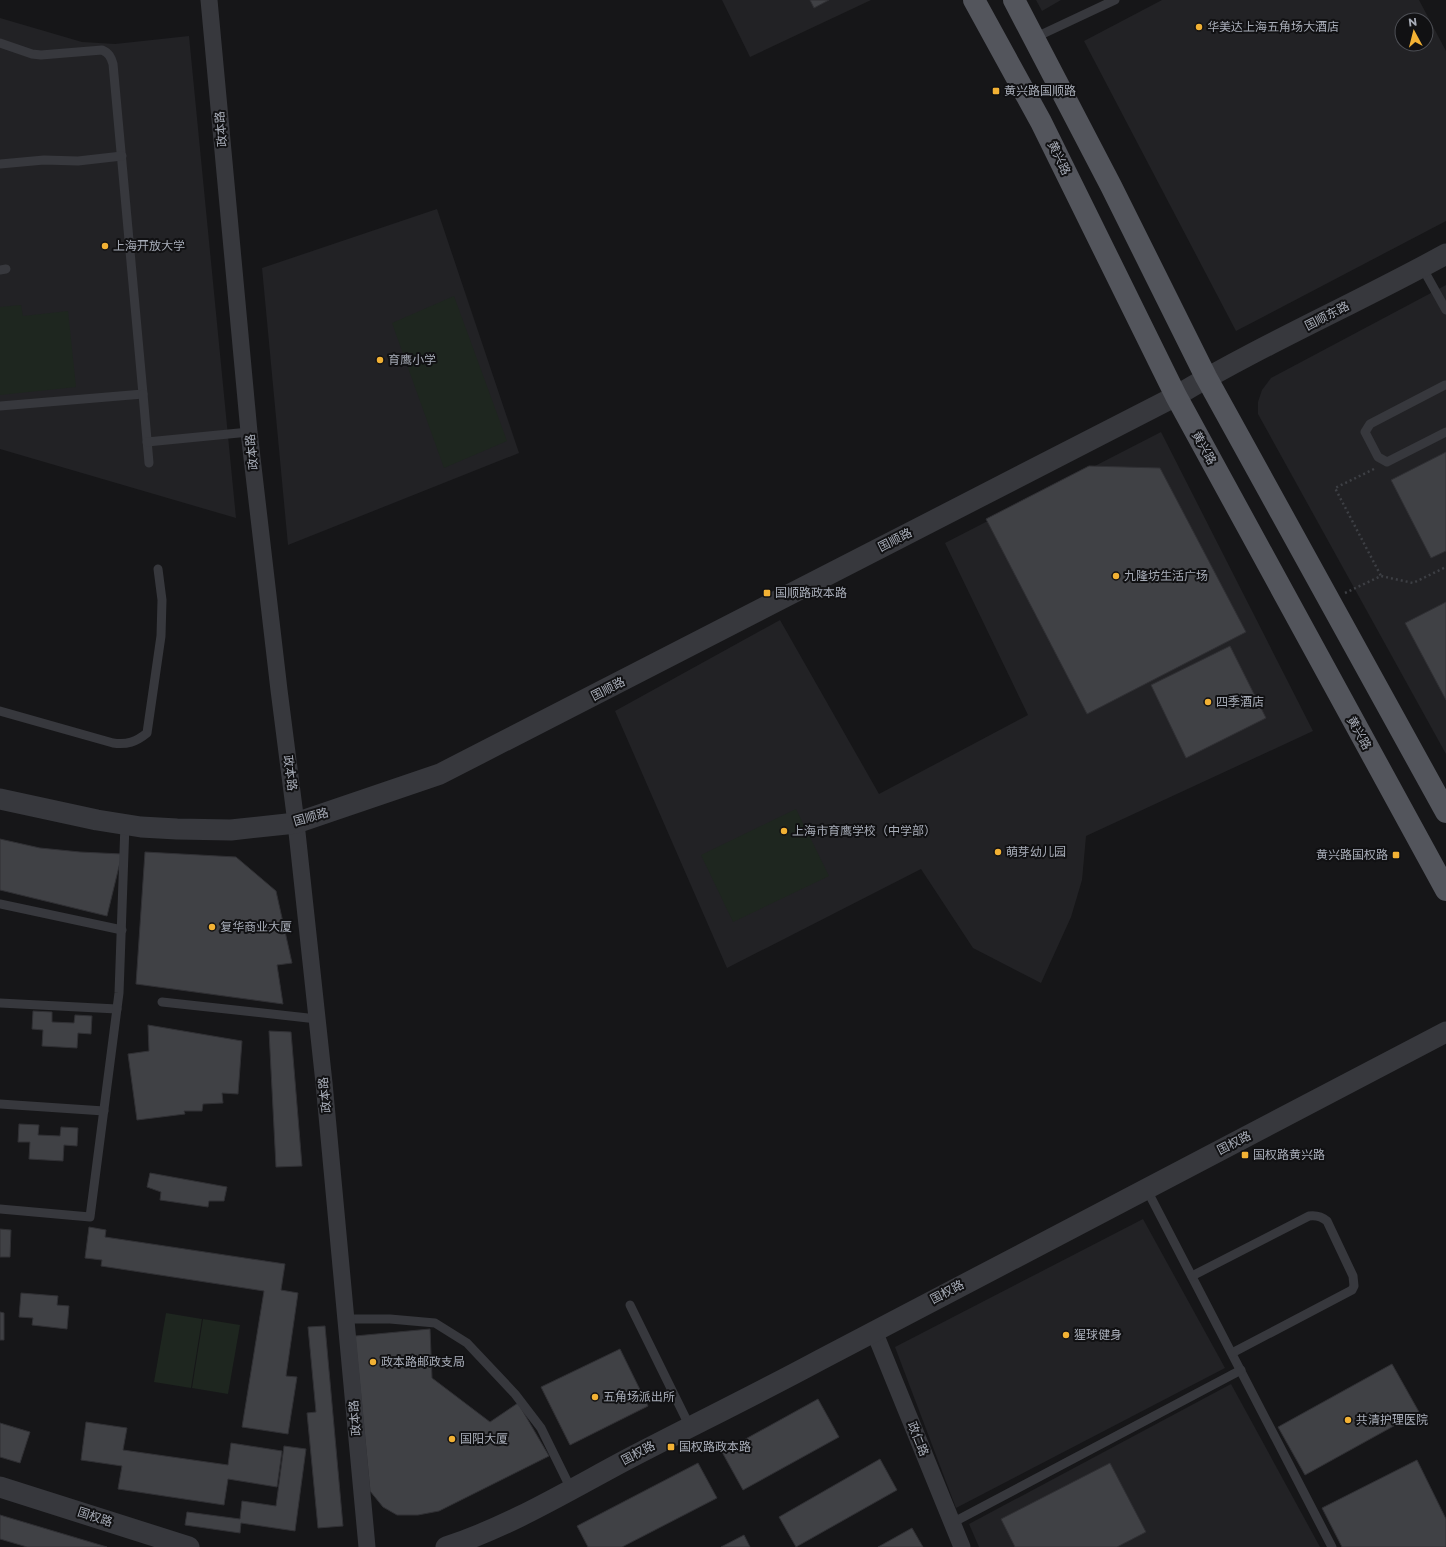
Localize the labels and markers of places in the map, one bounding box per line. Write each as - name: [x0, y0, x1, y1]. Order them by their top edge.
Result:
- place label: 华美达上海五角场大酒店: [1207, 19, 1339, 34]
- marker: 华美达上海五角场大酒店: [1194, 22, 1204, 32]
- place label: 黄兴路国顺路: [1004, 83, 1076, 98]
- marker: 黄兴路国顺路: [991, 86, 1001, 96]
- place label: 上海开放大学: [113, 238, 185, 253]
- marker: 上海开放大学: [100, 241, 110, 251]
- place label: 育鹰小学: [388, 352, 436, 367]
- marker: 育鹰小学: [375, 355, 385, 365]
- place label: 九隆坊生活广场: [1124, 568, 1208, 583]
- marker: 九隆坊生活广场: [1111, 571, 1121, 581]
- place label: 国顺路政本路: [775, 585, 847, 600]
- marker: 国顺路政本路: [762, 588, 772, 598]
- place label: 四季酒店: [1216, 694, 1264, 709]
- marker: 四季酒店: [1203, 697, 1213, 707]
- place label: 上海市育鹰学校（中学部）: [792, 823, 936, 838]
- marker: 上海市育鹰学校（中学部）: [779, 826, 789, 836]
- place label: 萌芽幼儿园: [1006, 844, 1066, 859]
- marker: 萌芽幼儿园: [993, 847, 1003, 857]
- place label: 黄兴路国权路: [1316, 847, 1388, 862]
- marker: 黄兴路国权路: [1391, 850, 1401, 860]
- place label: 复华商业大厦: [220, 919, 292, 934]
- marker: 复华商业大厦: [207, 922, 217, 932]
- place label: 国权路黄兴路: [1253, 1147, 1325, 1162]
- marker: 国权路黄兴路: [1240, 1150, 1250, 1160]
- place label: 猩球健身: [1074, 1327, 1122, 1342]
- marker: 猩球健身: [1061, 1330, 1071, 1340]
- place label: 政本路邮政支局: [381, 1354, 465, 1369]
- marker: 政本路邮政支局: [368, 1357, 378, 1367]
- place label: 五角场派出所: [603, 1389, 675, 1404]
- marker: 五角场派出所: [590, 1392, 600, 1402]
- place label: 共清护理医院: [1356, 1412, 1428, 1427]
- marker: 共清护理医院: [1343, 1415, 1353, 1425]
- place label: 国阳大厦: [460, 1431, 508, 1446]
- marker: 国阳大厦: [447, 1434, 457, 1444]
- place label: 国权路政本路: [679, 1439, 751, 1454]
- marker: 国权路政本路: [666, 1442, 676, 1452]

